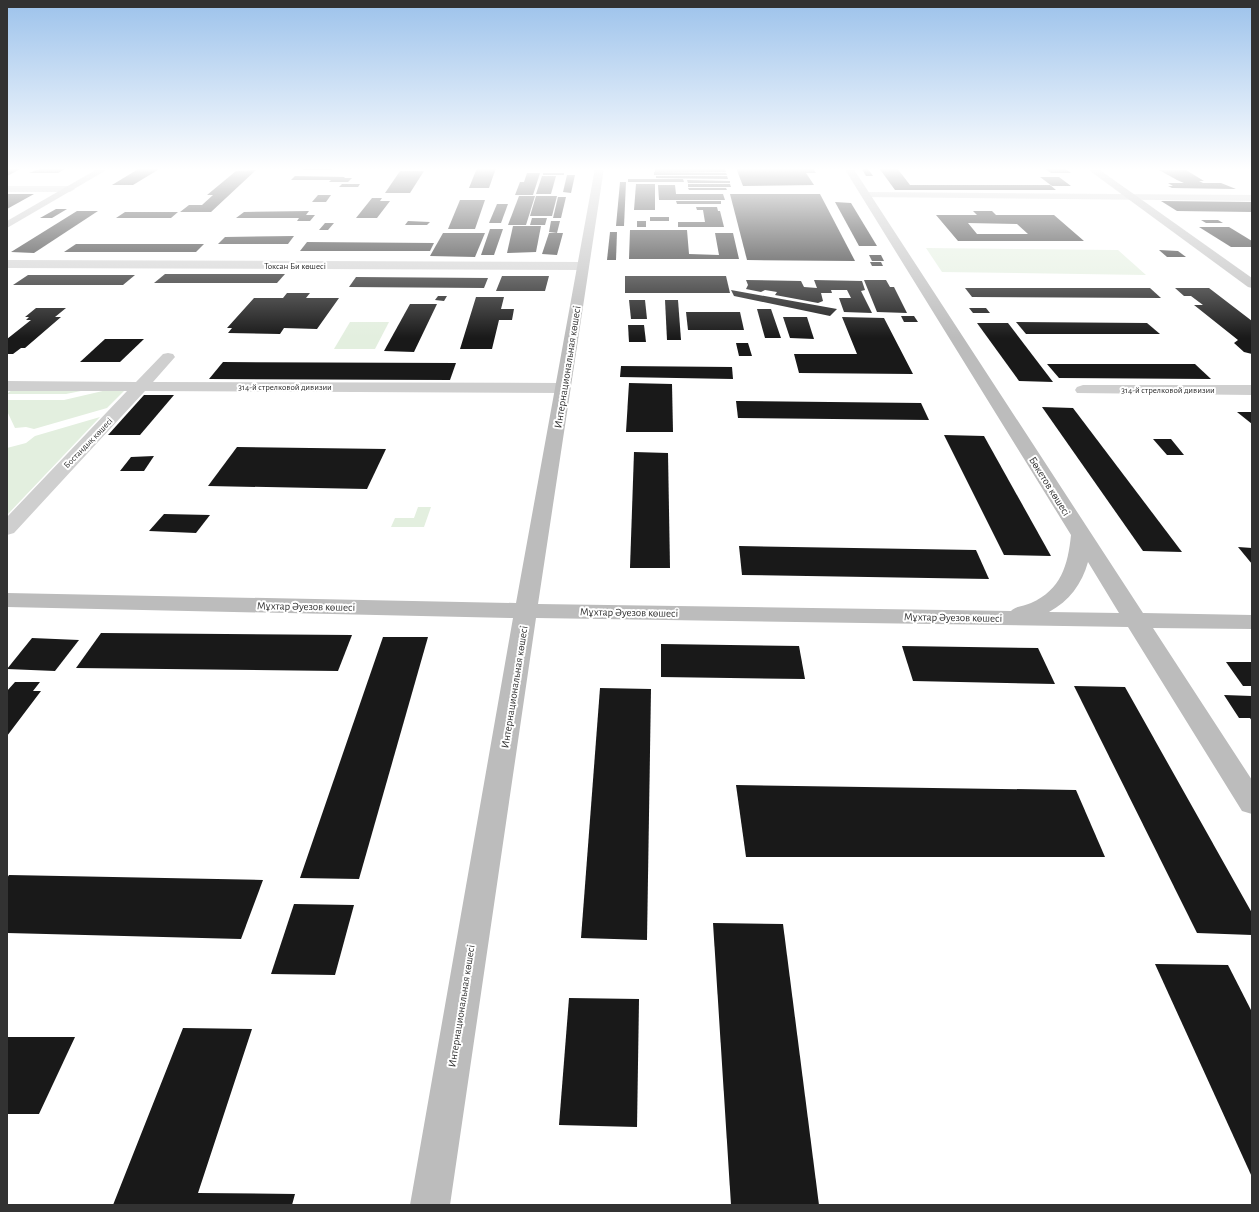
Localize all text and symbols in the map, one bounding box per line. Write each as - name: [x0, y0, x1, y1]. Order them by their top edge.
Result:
- street label: Токсан Би көшесі: [264, 262, 326, 271]
- street label: Интернациональная көшесі: [552, 305, 583, 429]
- street label: 314-й стрелковой дивизии: [238, 383, 332, 392]
- street label: 314-й стрелковой дивизии: [1121, 386, 1215, 395]
- street label: Бостандық көшесі: [62, 417, 114, 470]
- street label: Бөкетов көшесі: [1027, 455, 1072, 518]
- street label: Мұхтар Әуезов көшесі: [257, 600, 355, 613]
- street label: Мұхтар Әуезов көшесі: [580, 606, 678, 619]
- street label: Мұхтар Әуезов көшесі: [904, 611, 1002, 624]
- street label: Интернациональная көшесі: [499, 625, 530, 749]
- street label: Интернациональная көшесі: [446, 944, 477, 1068]

